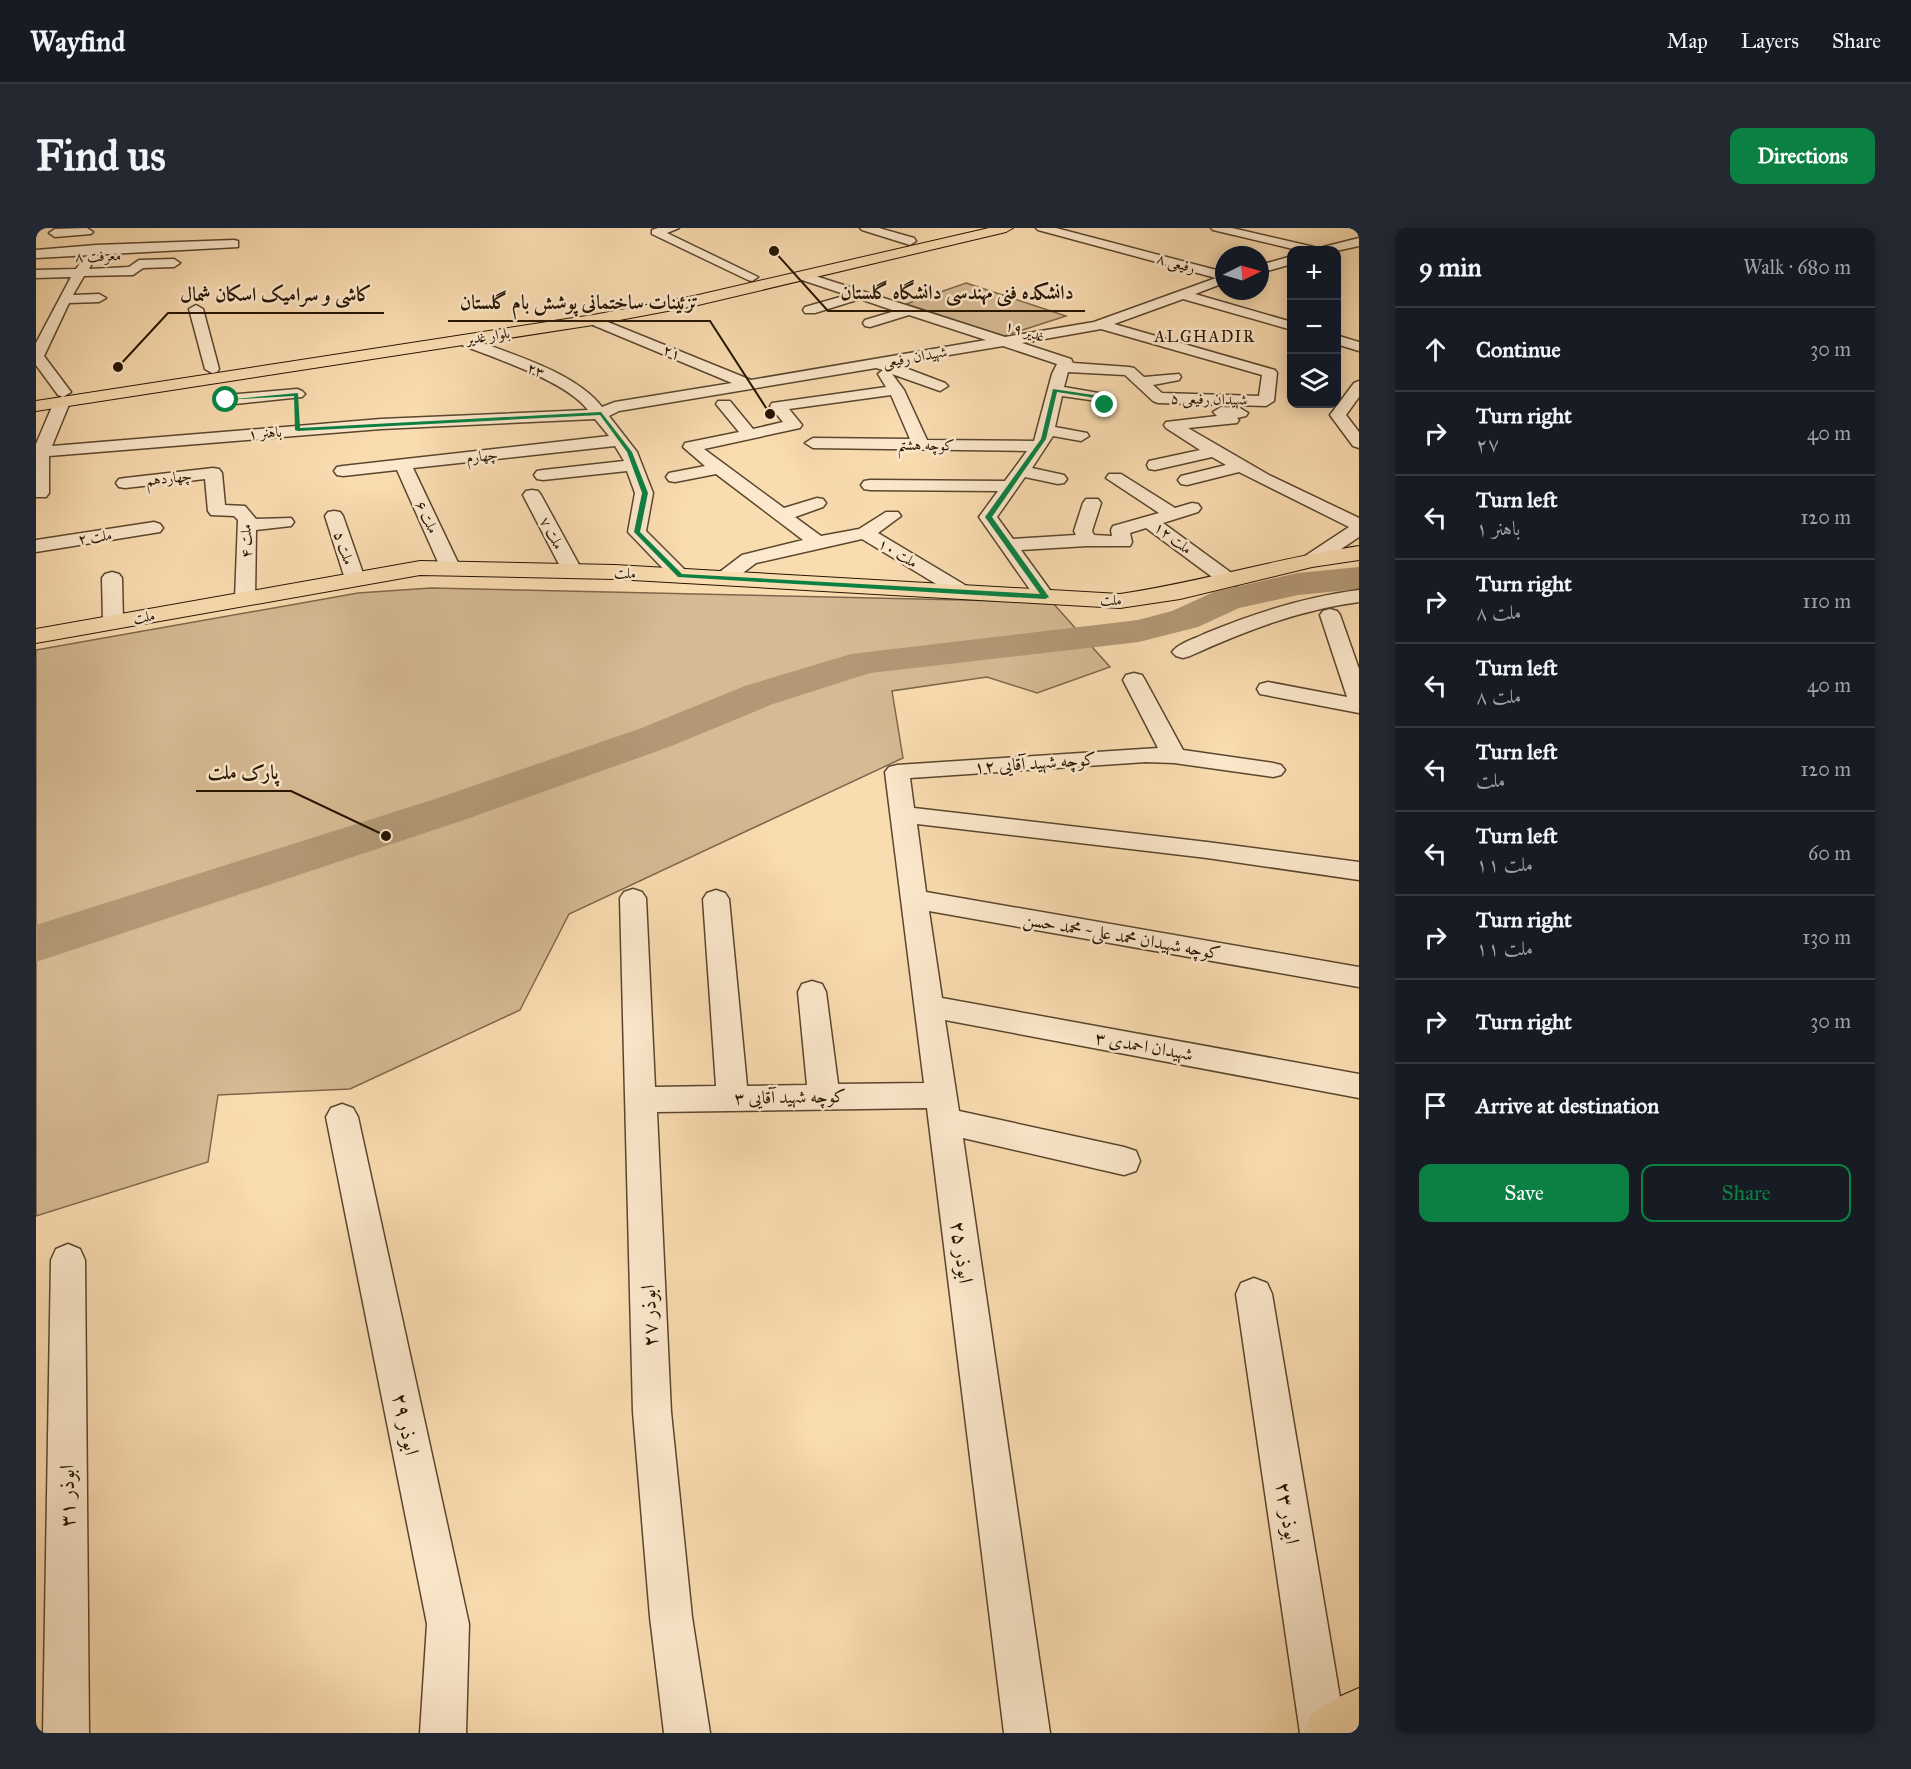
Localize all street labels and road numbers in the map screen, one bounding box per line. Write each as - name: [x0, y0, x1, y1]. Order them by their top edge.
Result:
- street label: معرفت ۸: [75, 246, 121, 267]
- street label: رفیعی ۸: [1154, 249, 1197, 279]
- street label: ۱۹ غدیر: [1003, 316, 1047, 346]
- street label: بلوار غدیر: [463, 324, 511, 349]
- street label: ۲۱: [660, 340, 684, 364]
- street label: شهیدان رفیعی: [881, 342, 949, 373]
- street label: ۲۳: [524, 358, 548, 382]
- street label: ۵ شهیدان رفیعی: [1170, 389, 1248, 411]
- street label: باهنر ۱: [248, 423, 283, 443]
- street label: کوچه هشتم: [897, 436, 955, 460]
- street label: چهارم: [465, 445, 499, 471]
- street label: چهاردهم: [145, 467, 194, 494]
- street label: ۶ ملت: [412, 498, 442, 536]
- street label: ۷ ملت: [536, 514, 568, 552]
- street label: ۱۲ ملت: [1150, 518, 1196, 558]
- street label: ۴ ملت: [237, 524, 255, 558]
- street label: ۲ ملت: [77, 526, 113, 548]
- street label: ۵ ملت: [330, 529, 358, 567]
- street label: ملت ۱۰: [875, 534, 921, 572]
- street label: ملت: [614, 563, 636, 583]
- street label: ملت: [1100, 591, 1122, 609]
- street label: ملت: [132, 606, 156, 628]
- street label: کوچه شهید آقایی ۱۲: [973, 748, 1097, 780]
- street label: کوچه شهیدان محمد علی~ محمد حسن: [1021, 908, 1222, 966]
- street label: شهیدان احمدی ۳: [1093, 1027, 1195, 1066]
- street label: کوچه شهید آقایی ۳: [734, 1085, 846, 1111]
- street label: ابوذر ۲۵: [945, 1219, 979, 1285]
- street label: ابوذر ۲۷: [635, 1284, 663, 1348]
- street label: ابوذر ۲۹: [387, 1391, 425, 1457]
- street label: ابوذر ۳۱: [54, 1465, 80, 1527]
- street label: ۲۳ ابوذر: [1270, 1480, 1306, 1546]

